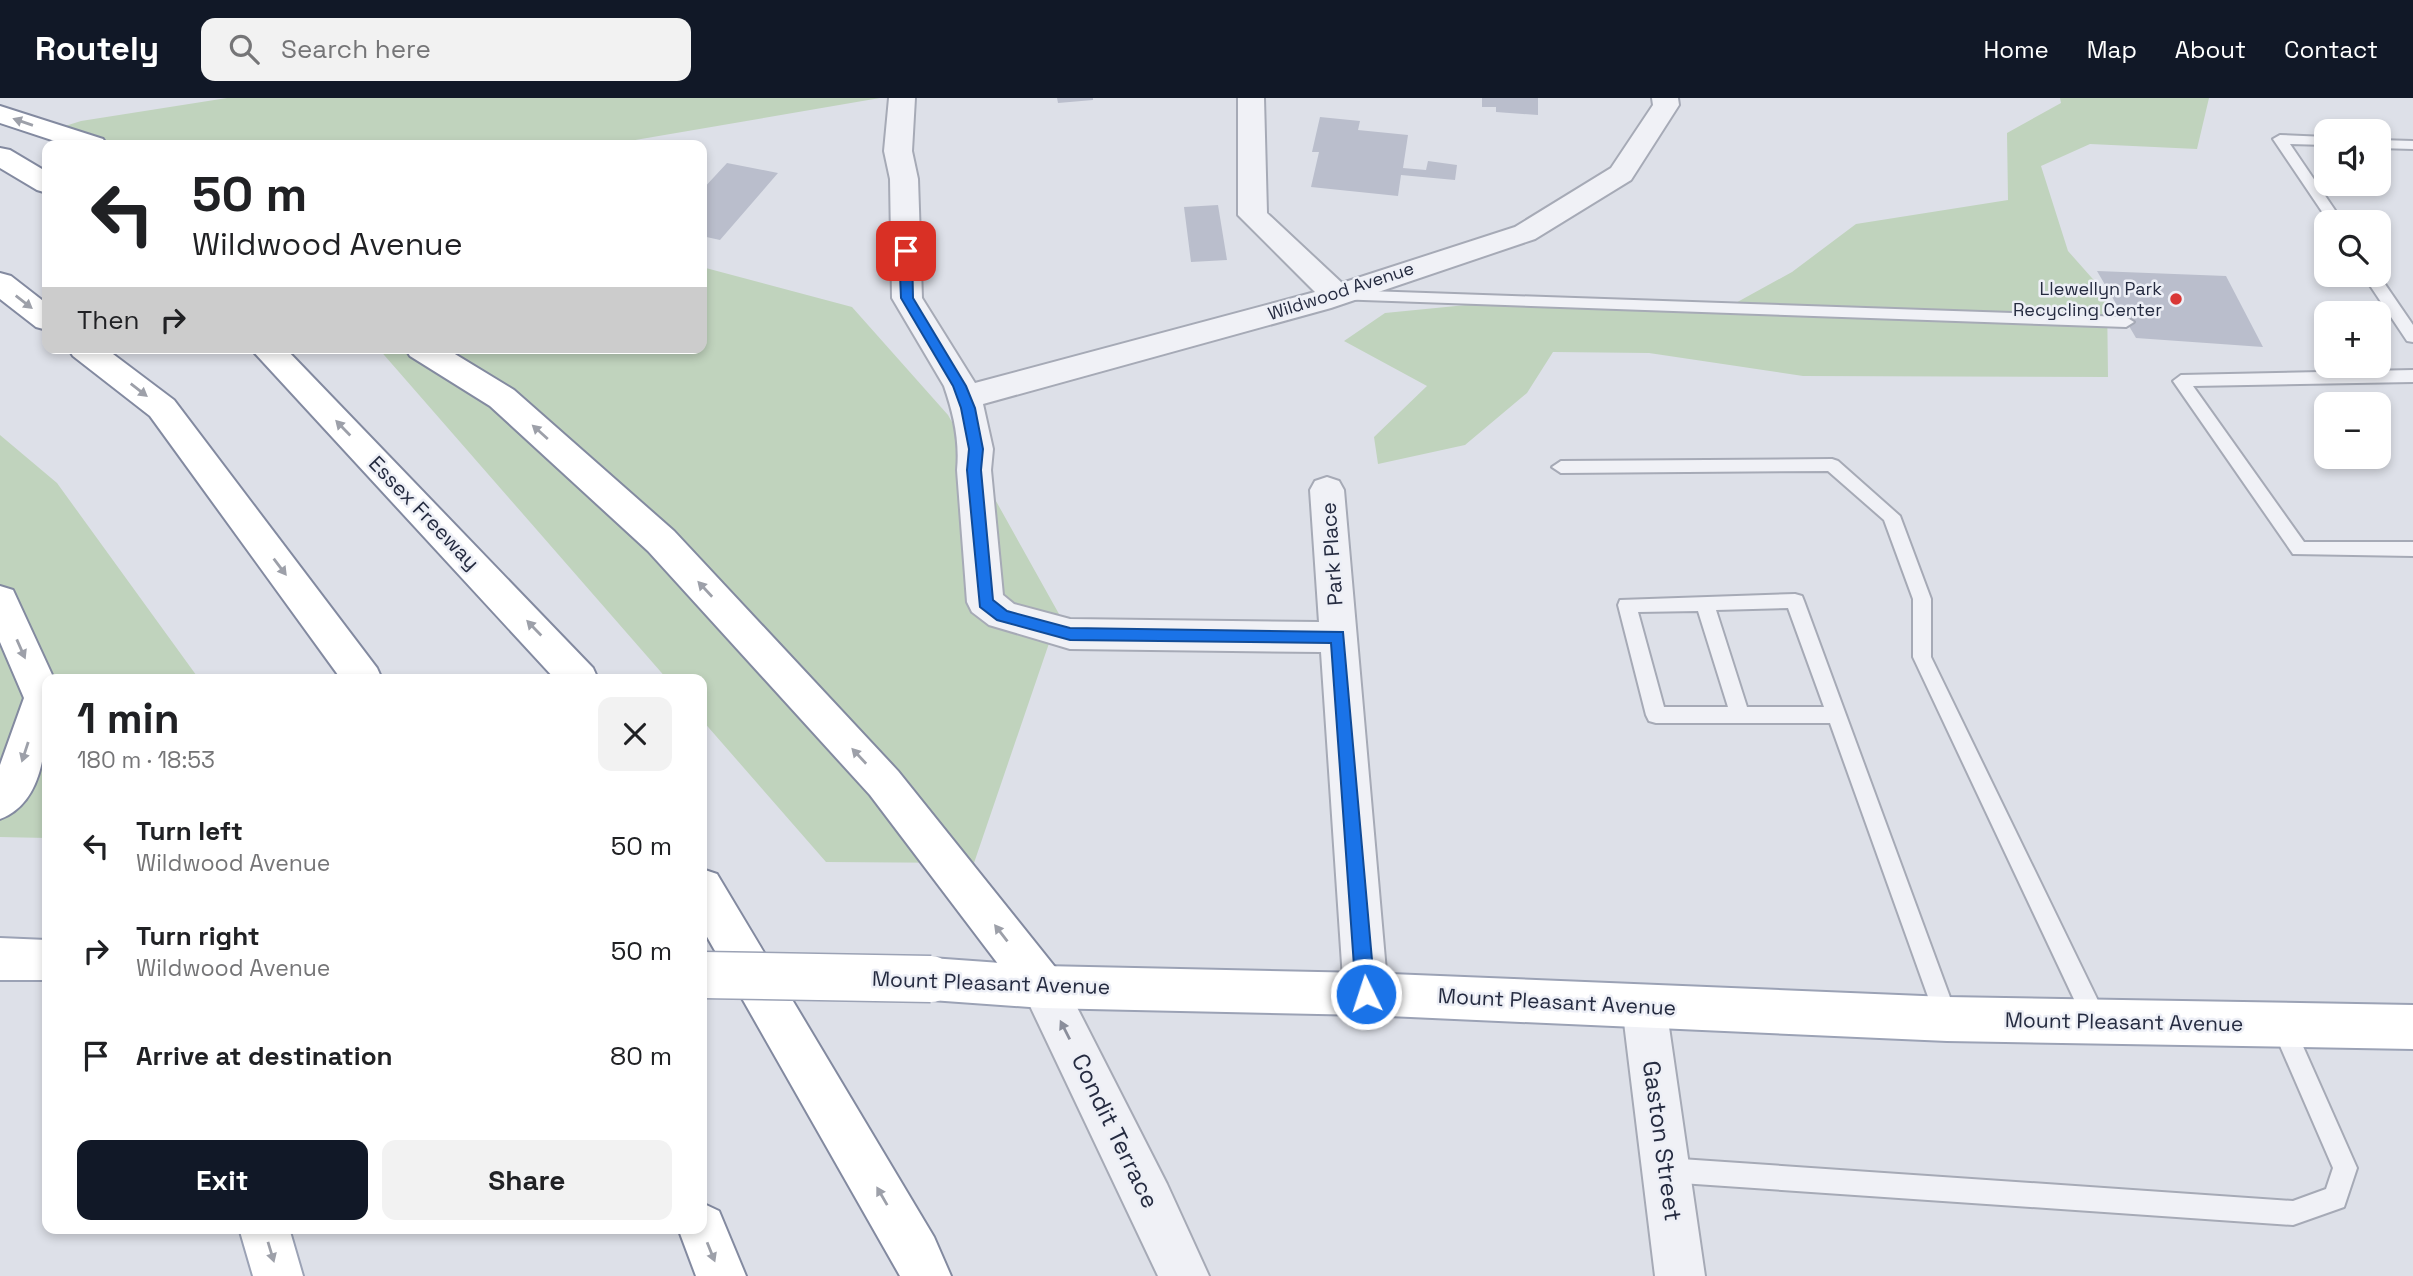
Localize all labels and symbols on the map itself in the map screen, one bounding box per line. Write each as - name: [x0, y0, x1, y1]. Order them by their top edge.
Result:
- one-way arrow: [13, 116, 34, 127]
- pin: [876, 221, 936, 281]
- street label: Wildwood Avenue: [1265, 256, 1417, 325]
- place label: Llewellyn Park Recycling Center: [2013, 277, 2162, 321]
- marker: Llewellyn Park Recycling Center: [2168, 291, 2184, 307]
- one-way arrow: [14, 294, 32, 309]
- one-way arrow: [129, 382, 147, 397]
- one-way arrow: [336, 420, 352, 437]
- one-way arrow: [532, 425, 549, 441]
- street label: Essex Freeway: [363, 450, 486, 575]
- street label: Park Place: [1314, 501, 1349, 607]
- one-way arrow: [272, 558, 286, 576]
- one-way arrow: [697, 580, 713, 598]
- one-way arrow: [526, 620, 542, 637]
- one-way arrow: [15, 639, 27, 659]
- one-way arrow: [19, 741, 30, 762]
- one-way arrow: [852, 748, 868, 765]
- one-way arrow: [994, 925, 1009, 943]
- position arrow: [1329, 957, 1403, 1031]
- street label: Mount Pleasant Avenue: [871, 965, 1111, 1000]
- street label: Mount Pleasant Avenue: [1437, 982, 1677, 1021]
- street label: Mount Pleasant Avenue: [2005, 1006, 2243, 1037]
- one-way arrow: [1059, 1020, 1070, 1040]
- street label: Condit Terrace: [1065, 1048, 1166, 1213]
- street label: Gaston Street: [1636, 1059, 1689, 1223]
- one-way arrow: [876, 1186, 888, 1206]
- one-way arrow: [267, 1242, 277, 1263]
- one-way arrow: [706, 1242, 717, 1263]

